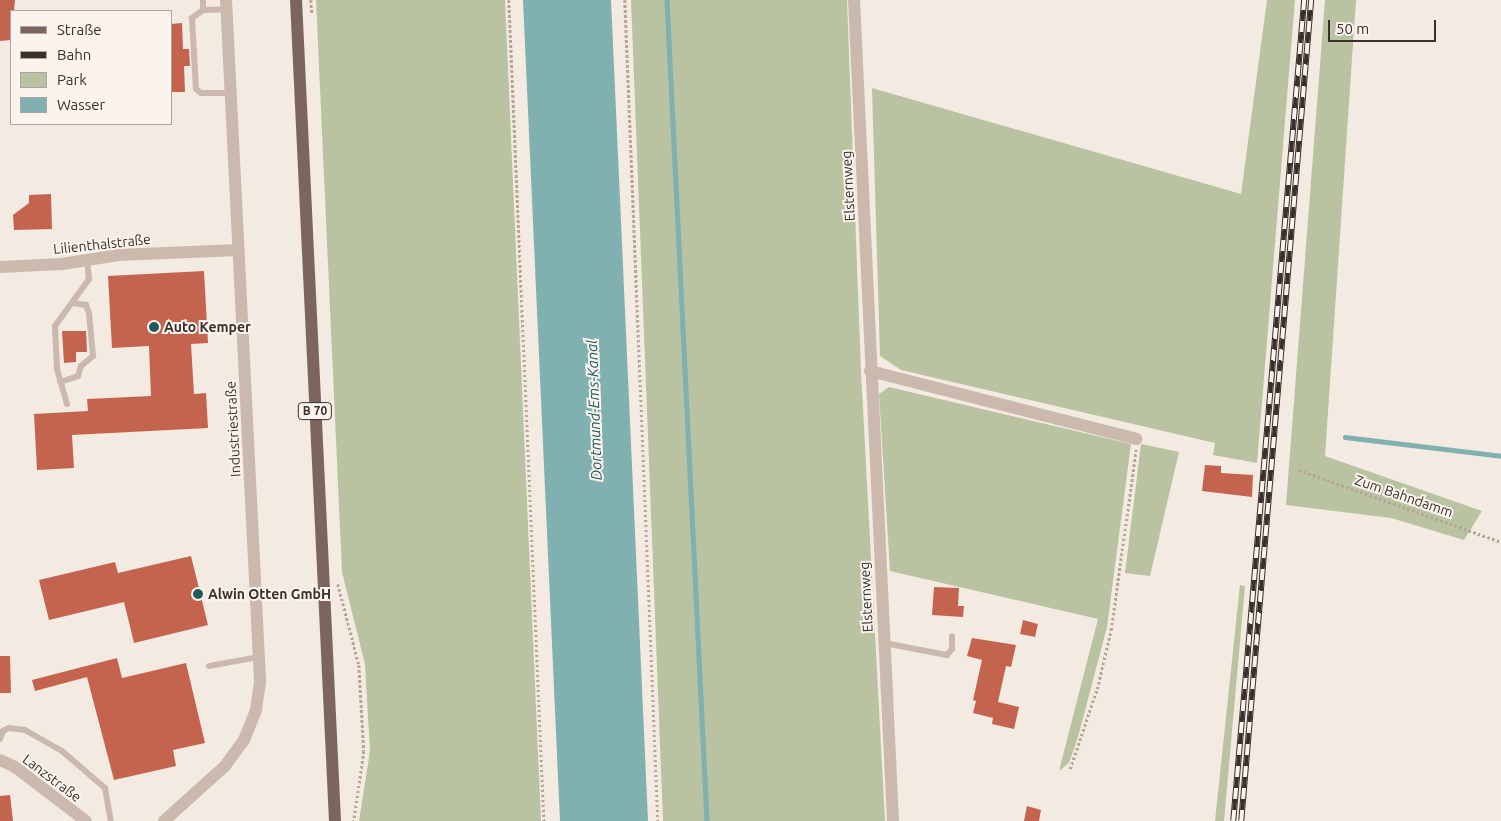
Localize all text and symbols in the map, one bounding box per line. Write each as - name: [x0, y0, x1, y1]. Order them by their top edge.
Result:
- legend: [10, 10, 172, 125]
- scale bar: [1331, 10, 1438, 42]
- text: 50 m: [1336, 20, 1369, 37]
- text: Straße: [57, 21, 101, 38]
- text: Bahn: [57, 46, 91, 63]
- text: Park: [57, 71, 87, 88]
- text: Wasser: [57, 96, 105, 113]
- street label: Elsternweg: [838, 150, 858, 222]
- street label: Lilienthalstraße: [52, 231, 152, 257]
- place label: Auto Kemper: [164, 319, 251, 335]
- marker: Auto Kemper: [148, 321, 160, 333]
- water label: Dortmund-Ems-Kanal: [583, 339, 605, 481]
- street label: Industriestraße: [222, 381, 244, 477]
- road number: B 70: [298, 402, 332, 421]
- street label: Zum Bahndamm: [1353, 471, 1455, 521]
- street label: Elsternweg: [856, 561, 876, 633]
- place label: Alwin Otten GmbH: [208, 586, 331, 602]
- marker: Alwin Otten GmbH: [192, 588, 204, 600]
- street label: Lanzstraße: [19, 751, 85, 805]

